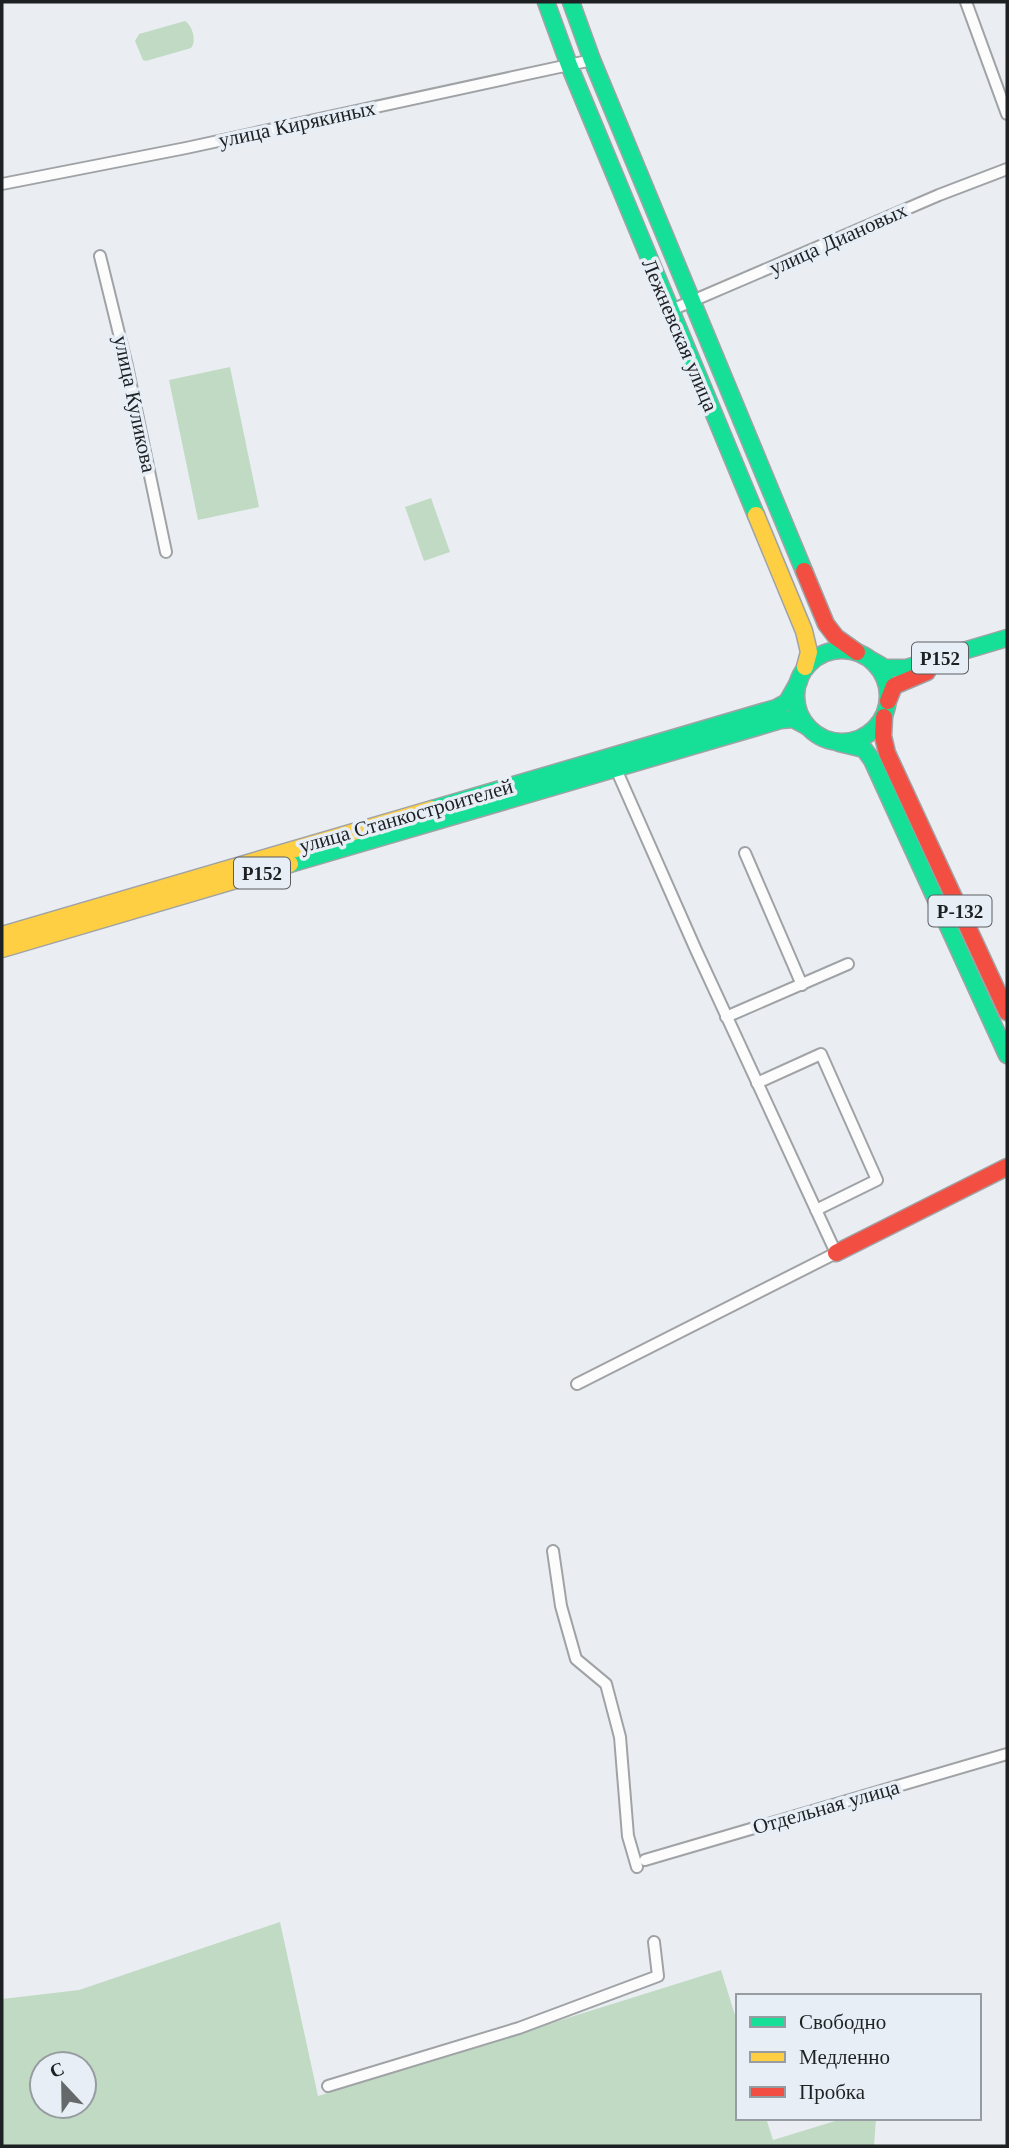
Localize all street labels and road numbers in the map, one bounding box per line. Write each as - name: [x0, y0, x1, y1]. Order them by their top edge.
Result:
- street label: улица Кирякиных: [216, 96, 378, 152]
- street label: улица Диановых: [765, 198, 911, 280]
- street label: Лежневская улица: [637, 255, 723, 416]
- street label: улица Куликова: [109, 333, 161, 475]
- road number: Р152: [912, 642, 968, 674]
- street label: улица Станкостроителей: [296, 774, 516, 858]
- road number: Р152: [234, 858, 290, 888]
- road number: Р-132: [928, 896, 992, 926]
- street label: Отдельная улица: [750, 1774, 903, 1839]

